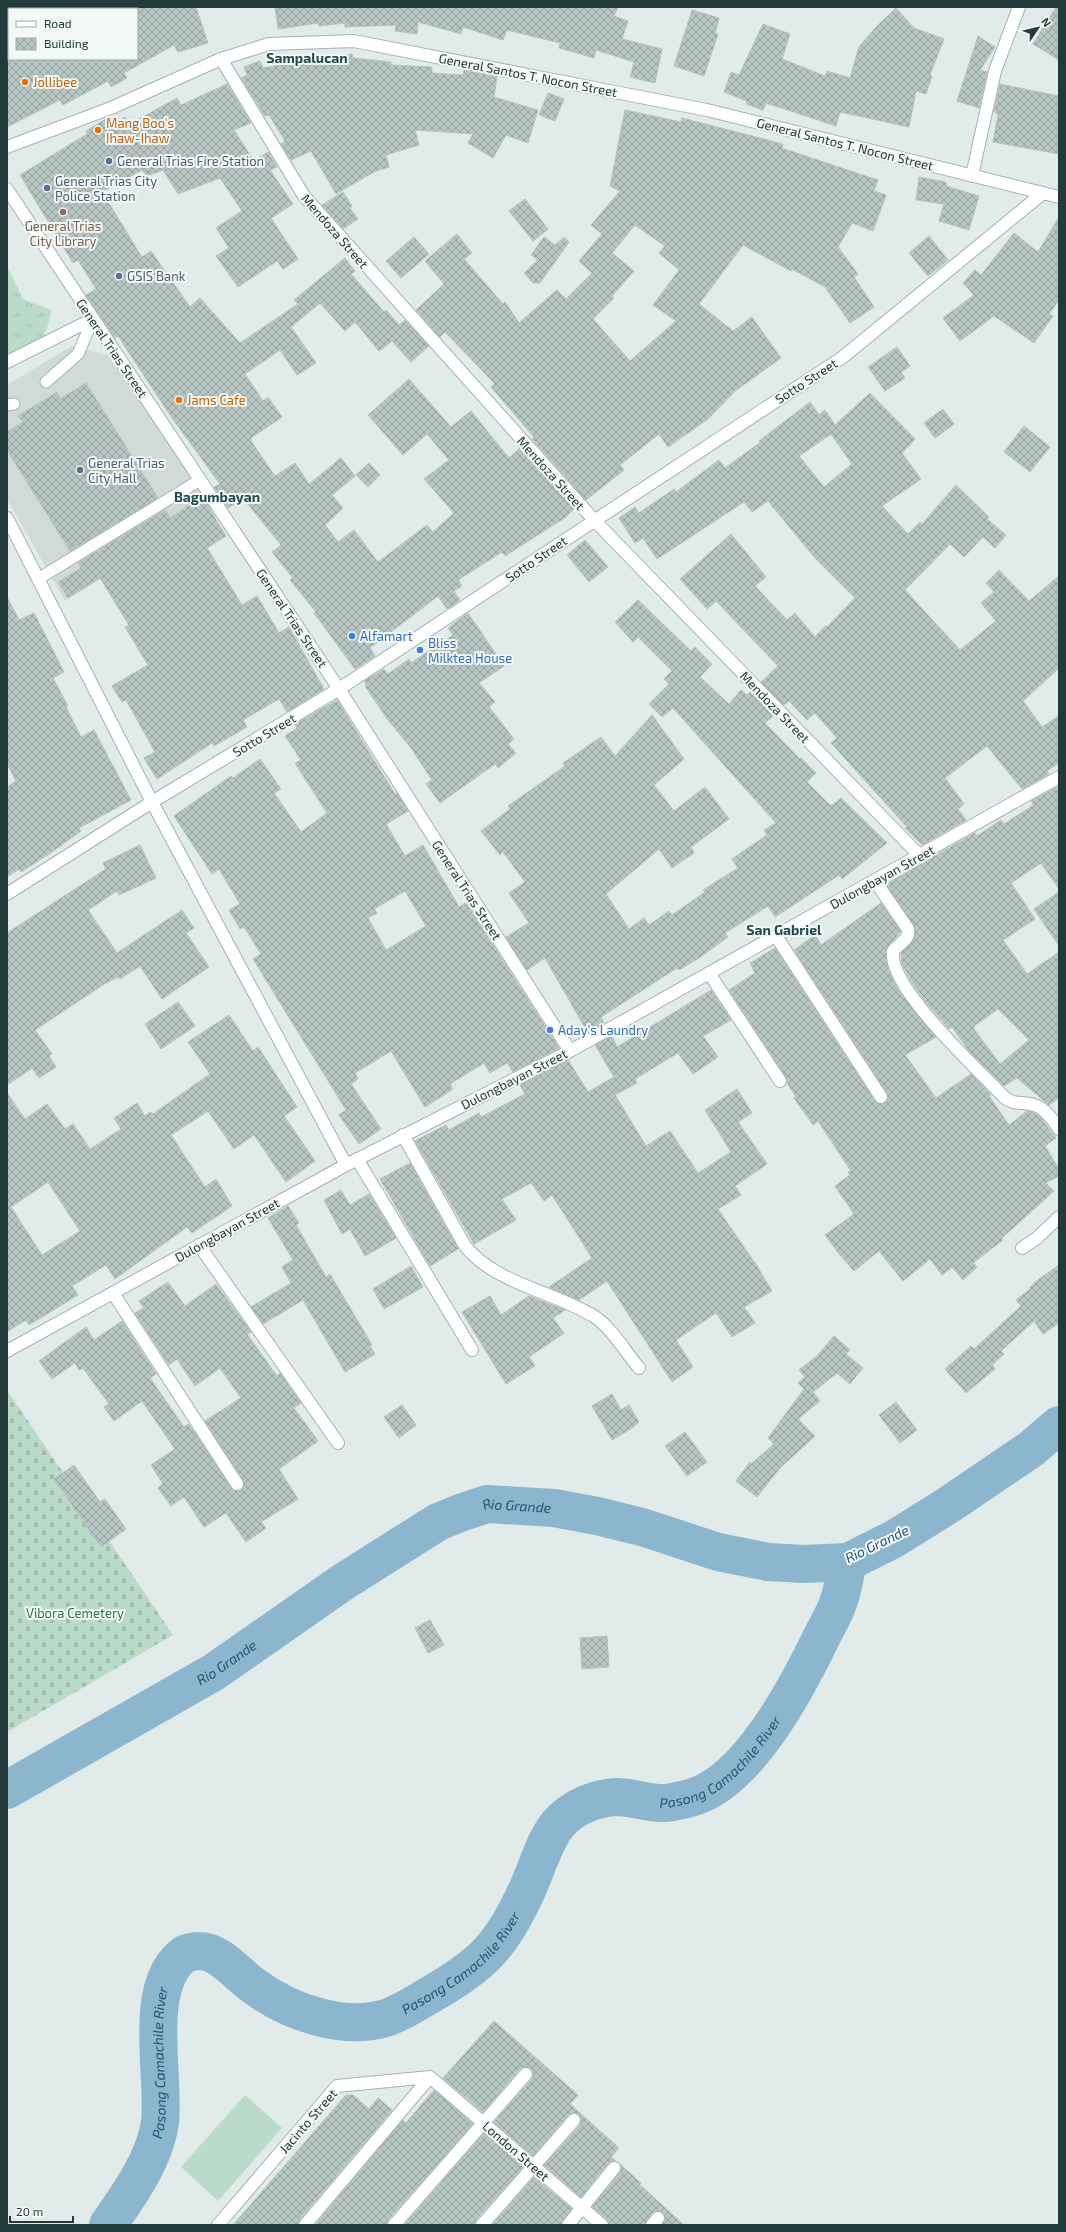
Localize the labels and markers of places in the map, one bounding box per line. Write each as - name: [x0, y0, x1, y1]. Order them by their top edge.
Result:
- place label: Jollibee: [33, 74, 77, 90]
- marker: Jollibee: [20, 77, 30, 87]
- place label: Mang Boo's Ihaw-Ihaw: [106, 115, 174, 146]
- marker: Mang Boo's Ihaw-Ihaw: [93, 125, 103, 135]
- place label: General Trias Fire Station: [117, 153, 264, 169]
- marker: General Trias Fire Station: [104, 156, 114, 166]
- place label: General Trias City Police Station: [55, 173, 157, 204]
- marker: General Trias City Police Station: [42, 183, 52, 193]
- marker: General Trias City Library: [58, 207, 68, 217]
- place label: General Trias City Library: [25, 218, 101, 249]
- place label: GSIS Bank: [127, 268, 186, 284]
- marker: GSIS Bank: [114, 271, 124, 281]
- place label: Jams Cafe: [187, 392, 246, 408]
- marker: Jams Cafe: [174, 395, 184, 405]
- place label: General Trias City Hall: [88, 455, 165, 486]
- marker: General Trias City Hall: [75, 465, 85, 475]
- place label: Alfamart: [360, 628, 413, 644]
- marker: Alfamart: [347, 631, 357, 641]
- place label: Bliss Milktea House: [428, 635, 512, 666]
- marker: Bliss Milktea House: [415, 645, 425, 655]
- place label: Aday's Laundry: [558, 1022, 648, 1038]
- marker: Aday's Laundry: [545, 1025, 555, 1035]

